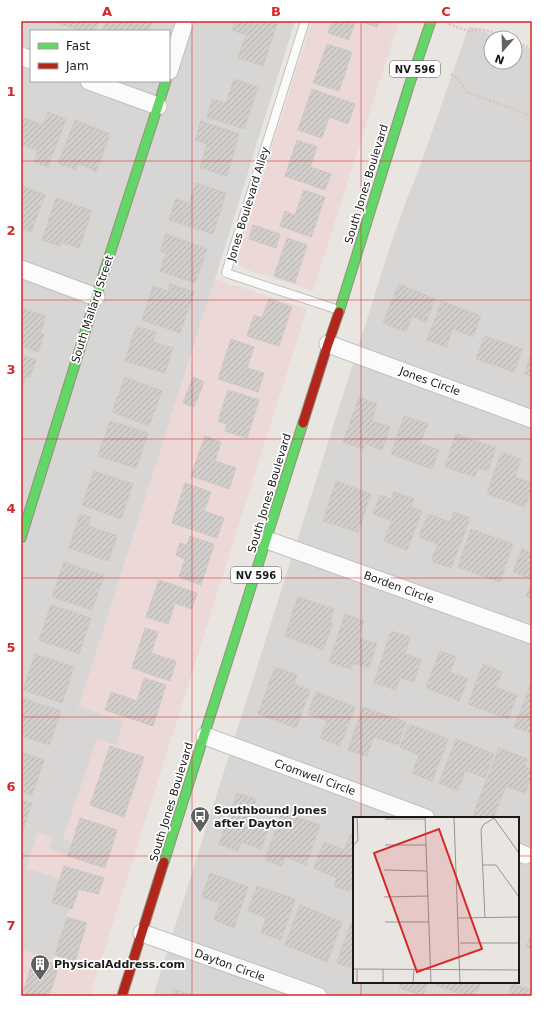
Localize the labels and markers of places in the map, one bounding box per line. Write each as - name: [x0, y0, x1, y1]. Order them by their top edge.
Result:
- place label: Southbound Jones after Dayton: [214, 804, 327, 830]
- bus stop icon: Southbound Jones after Dayton: [189, 805, 211, 833]
- building icon: PhysicalAddress.com: [29, 953, 51, 981]
- place label: PhysicalAddress.com: [54, 958, 185, 971]

